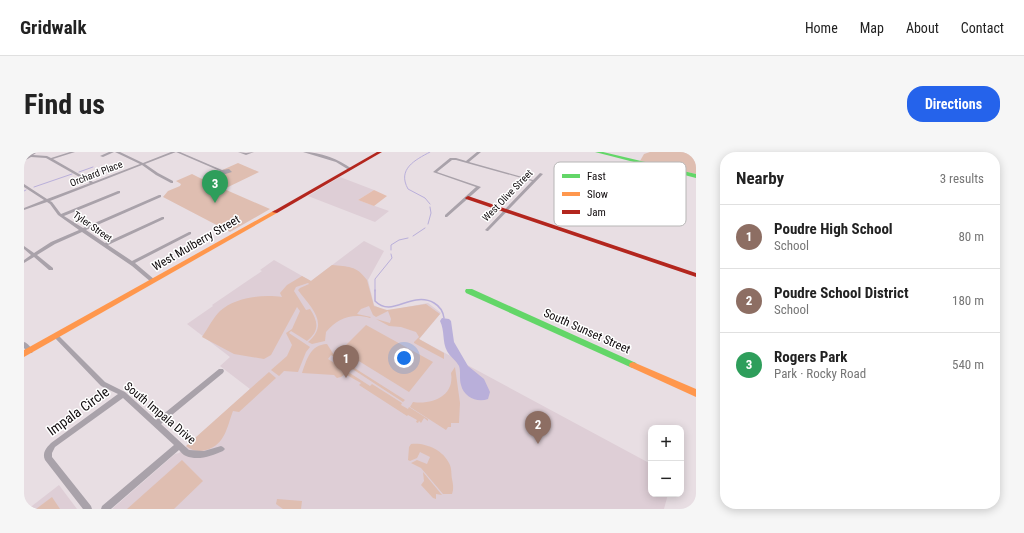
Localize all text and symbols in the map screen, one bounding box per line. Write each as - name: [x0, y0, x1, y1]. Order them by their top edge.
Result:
- text: Gridwalk: [20, 16, 86, 39]
- text: Home: [805, 20, 838, 36]
- text: Map: [860, 20, 884, 36]
- text: About: [906, 20, 939, 36]
- text: Contact: [961, 20, 1004, 36]
- button: Directions: [907, 86, 1000, 122]
- text: Find us: [24, 88, 105, 121]
- street label: Orchard Place: [68, 158, 124, 189]
- legend: [554, 162, 686, 226]
- street label: West Olive Street: [480, 167, 535, 223]
- text: Nearby: [736, 168, 784, 188]
- pin: 3: [202, 170, 228, 203]
- text: Fast: [587, 170, 606, 183]
- text: 3 results: [940, 171, 984, 186]
- text: Slow: [587, 188, 608, 201]
- text: Jam: [587, 206, 606, 219]
- street label: Tyler Street: [71, 209, 114, 244]
- street label: West Mulberry Street: [150, 212, 243, 274]
- text: Poudre High School: [774, 220, 893, 238]
- text: 1: [746, 229, 752, 244]
- text: 80 m: [958, 229, 984, 244]
- text: School: [774, 238, 809, 253]
- text: Poudre School District: [774, 284, 909, 302]
- text: 2: [746, 293, 752, 308]
- text: 180 m: [952, 293, 984, 308]
- text: School: [774, 302, 809, 317]
- street label: South Sunset Street: [541, 306, 633, 357]
- pin: 1: [333, 345, 359, 378]
- your location: [394, 348, 414, 368]
- text: Rogers Park: [774, 348, 847, 366]
- text: 3: [746, 357, 752, 372]
- text: 540 m: [952, 357, 984, 372]
- text: Park · Rocky Road: [774, 366, 866, 381]
- street label: South Impala Drive: [121, 379, 199, 447]
- street label: Impala Circle: [44, 383, 112, 439]
- pin: 2: [525, 411, 551, 444]
- map controls: [648, 425, 684, 497]
- button: +: [648, 425, 684, 461]
- button: −: [648, 461, 684, 497]

